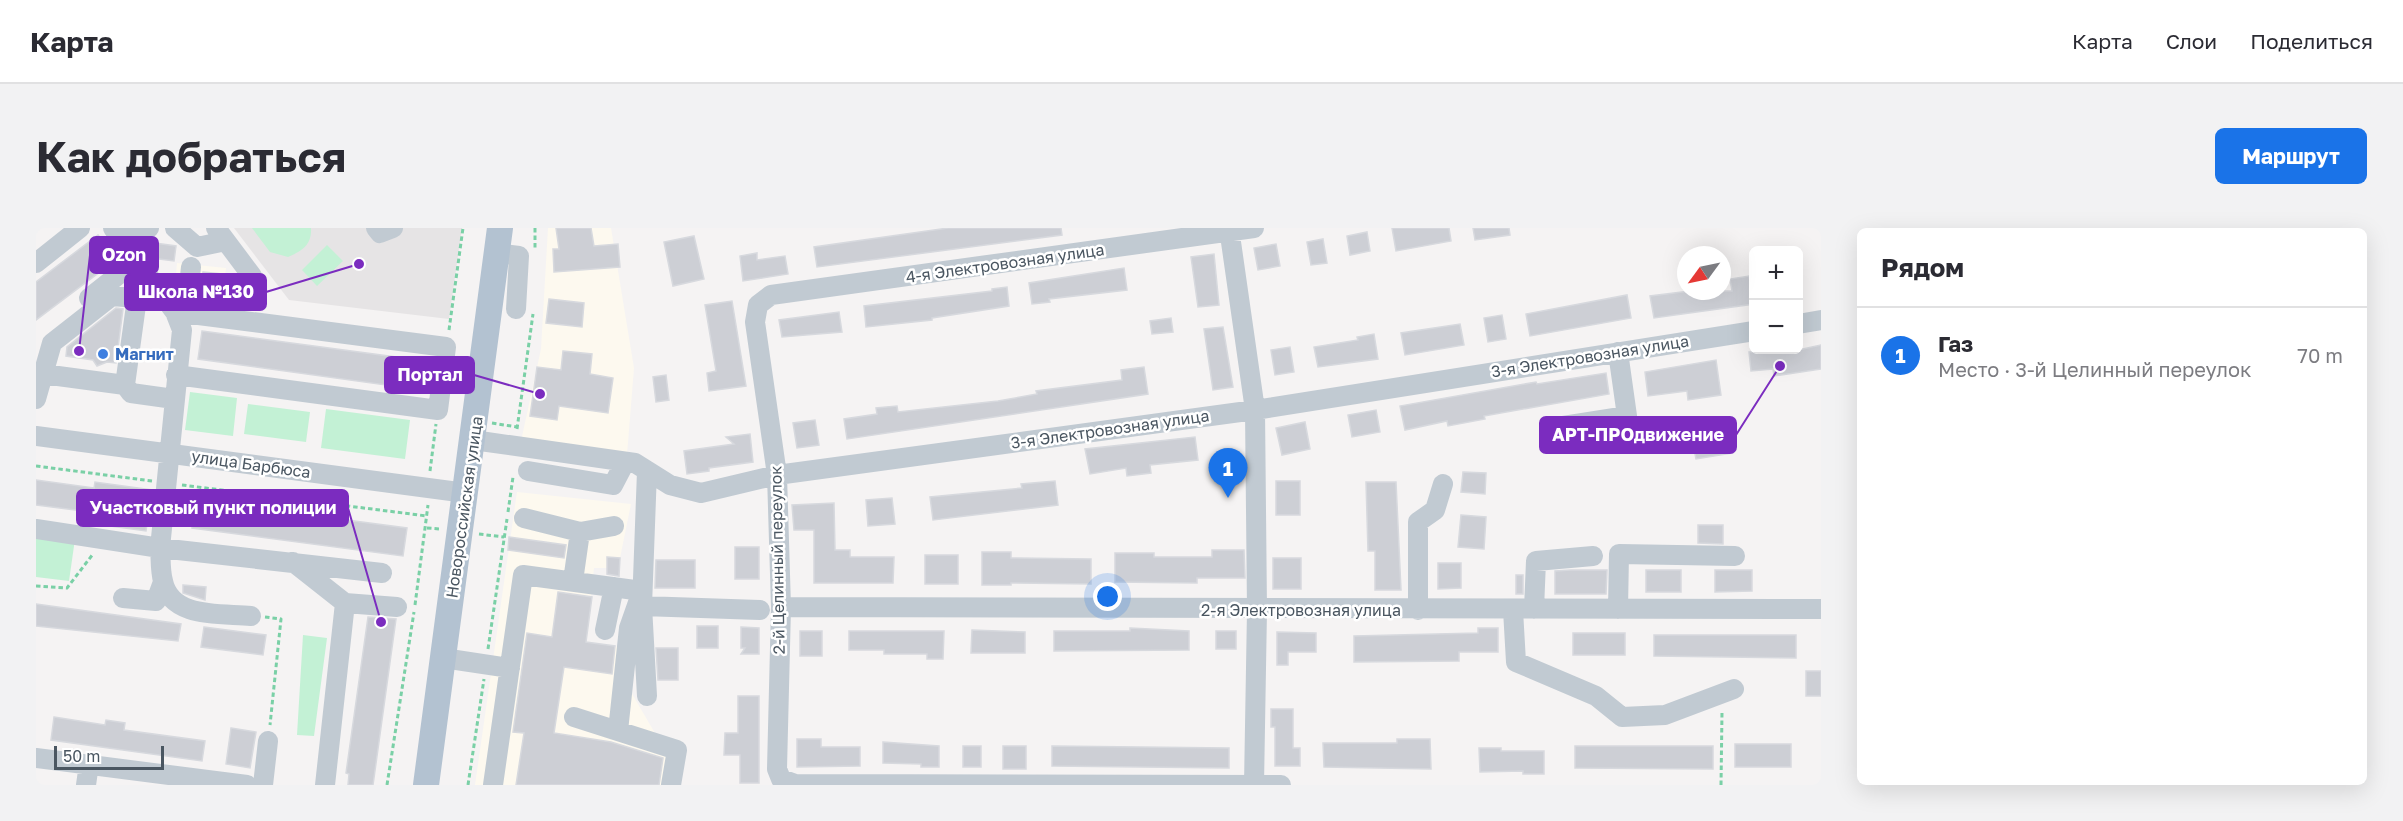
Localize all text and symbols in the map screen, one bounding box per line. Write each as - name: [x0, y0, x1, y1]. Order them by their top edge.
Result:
- text: Карта: [30, 25, 114, 58]
- text: Карта: [2072, 28, 2133, 54]
- text: Слои: [2166, 28, 2217, 54]
- text: Поделиться: [2250, 28, 2373, 54]
- button: Маршрут: [2215, 128, 2367, 184]
- text: Как добраться: [36, 131, 346, 181]
- callout: Ozon: [90, 237, 158, 273]
- street label: 4-я Электровозная улица: [904, 239, 1106, 287]
- text: Ozon: [102, 243, 146, 265]
- north arrow: [1677, 246, 1731, 300]
- map controls: [1749, 246, 1803, 354]
- button: +: [1749, 246, 1803, 300]
- text: Рядом: [1881, 252, 1964, 283]
- callout: Школа №130: [125, 274, 266, 310]
- text: Школа №130: [138, 280, 254, 302]
- button: −: [1749, 300, 1803, 354]
- street label: 3-я Электровозная улица: [1490, 330, 1690, 382]
- text: Газ: [1938, 330, 1973, 357]
- text: 1: [1895, 343, 1906, 367]
- text: 70 m: [2297, 343, 2343, 367]
- place label: Магнит: [115, 344, 174, 364]
- marker: Магнит: [96, 347, 110, 361]
- callout: Портал: [385, 357, 474, 393]
- text: Место · 3-й Целинный переулок: [1938, 357, 2252, 381]
- text: Портал: [397, 363, 463, 385]
- street label: 3-я Электровозная улица: [1010, 405, 1210, 453]
- street label: Новороссийская улица: [441, 415, 487, 599]
- callout: АРТ-ПРОдвижение: [1540, 417, 1736, 453]
- text: АРТ-ПРОдвижение: [1552, 423, 1724, 445]
- street label: улица Барбюса: [190, 446, 312, 482]
- pin: 1: [1208, 448, 1248, 498]
- street label: 2-й Целинный переулок: [765, 465, 789, 655]
- callout: Участковый пункт полиции: [77, 490, 348, 526]
- text: Участковый пункт полиции: [90, 496, 336, 518]
- your location: [1093, 582, 1122, 611]
- street label: 2-я Электровозная улица: [1201, 600, 1401, 620]
- scale bar: [54, 743, 164, 770]
- text: 50 m: [63, 746, 100, 766]

